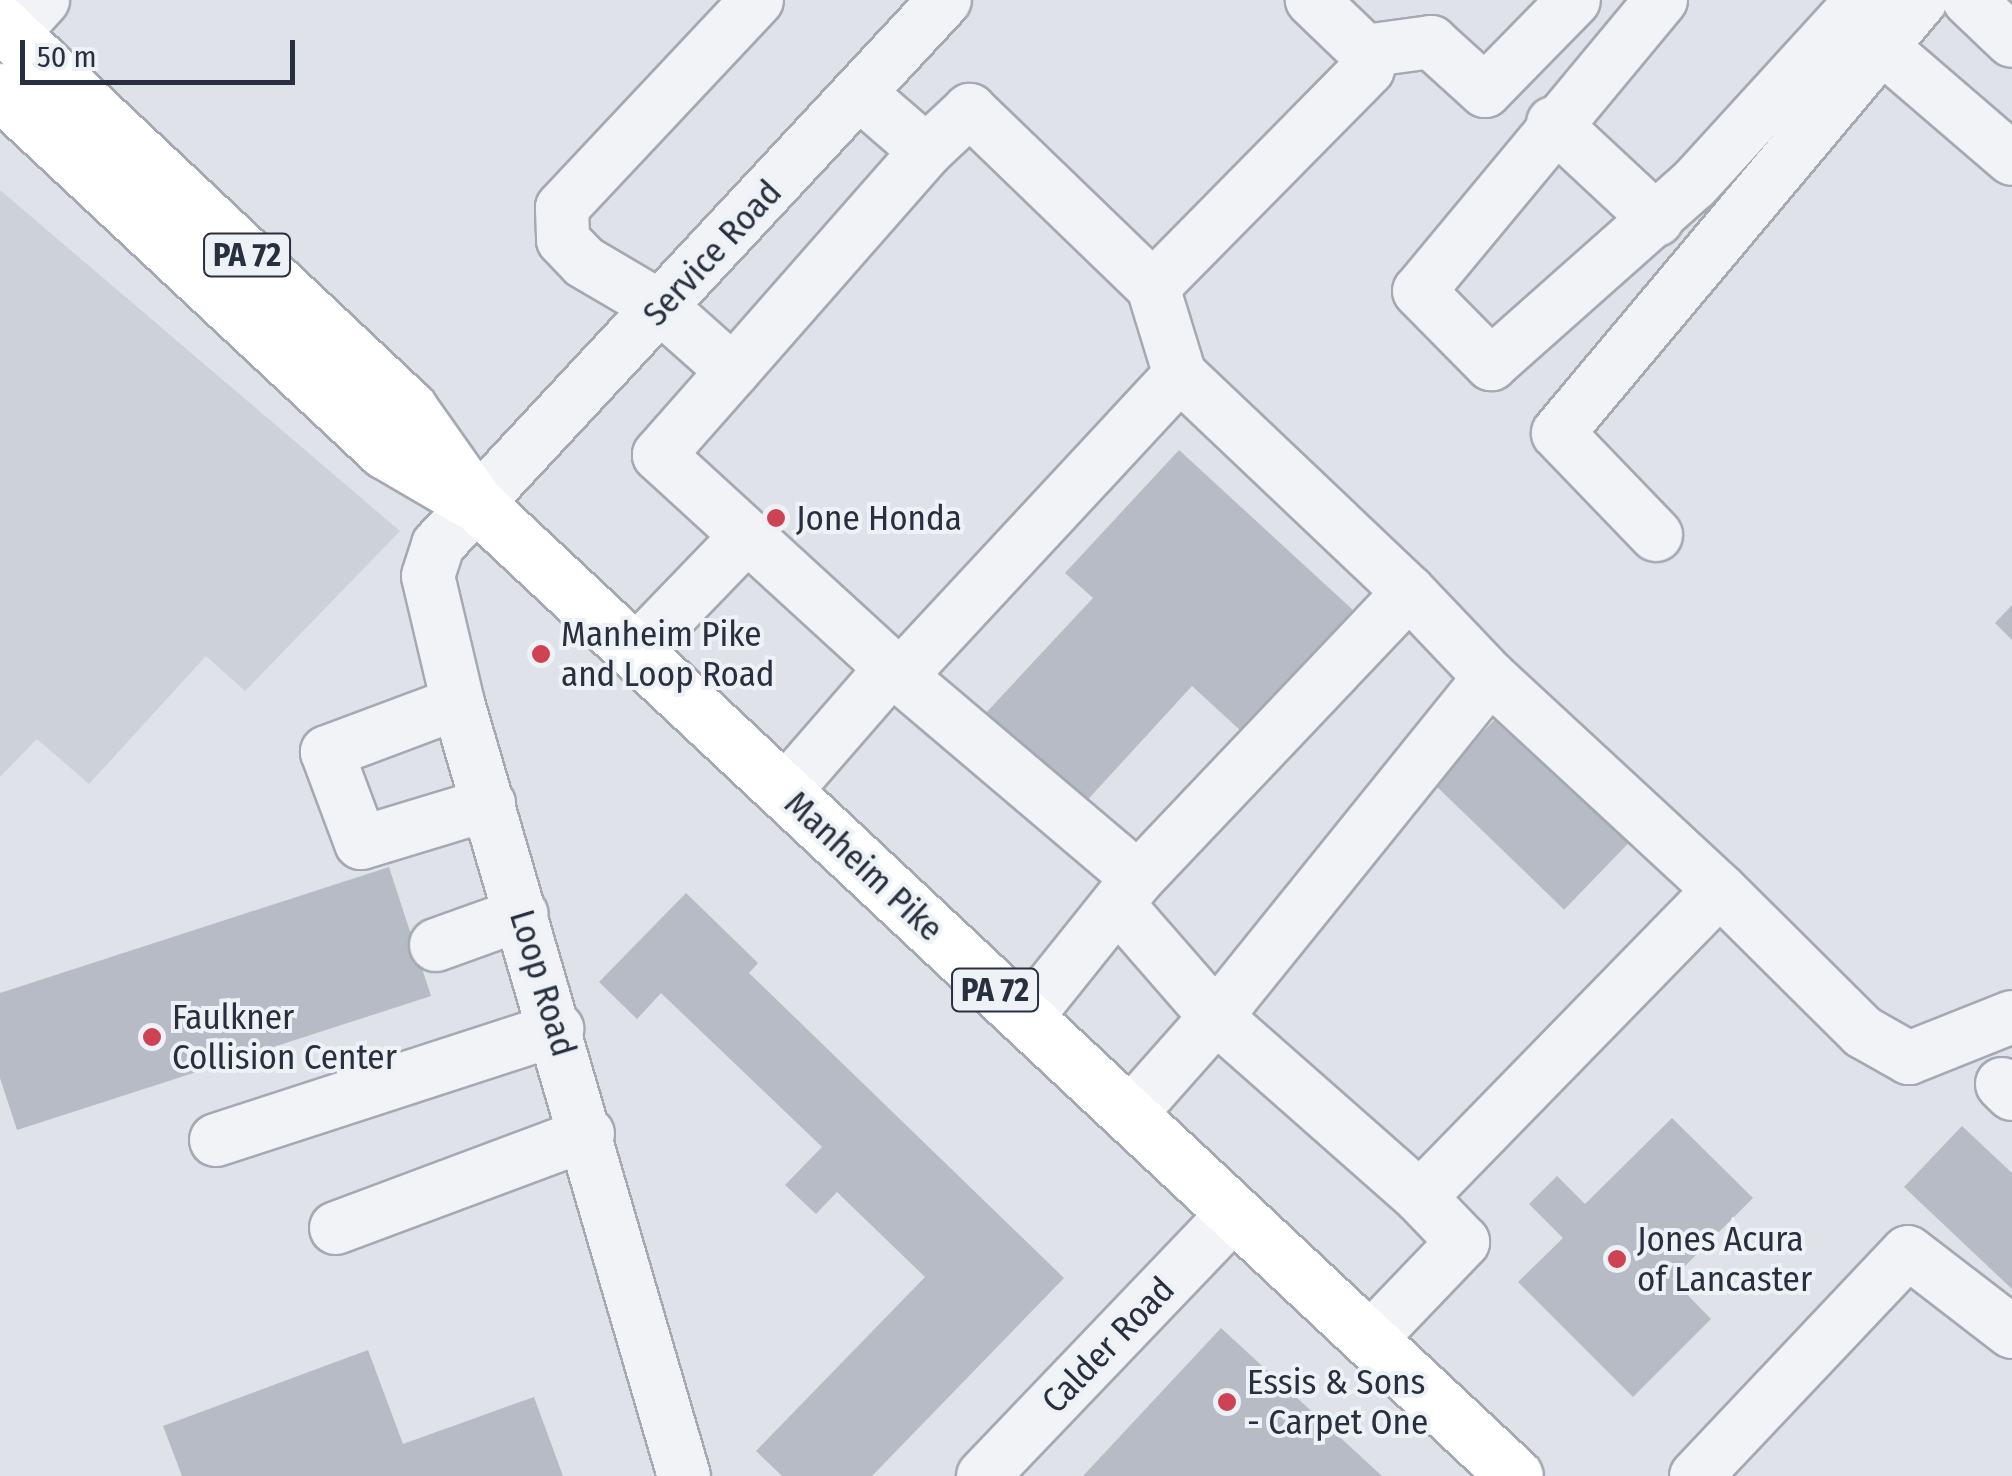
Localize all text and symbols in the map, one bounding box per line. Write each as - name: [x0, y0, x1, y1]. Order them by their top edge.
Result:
- scale bar: [25, 20, 300, 82]
- text: 50 m: [37, 39, 97, 75]
- street label: Service Road: [634, 172, 790, 334]
- road number: PA 72: [202, 228, 292, 282]
- place label: Jone Honda: [796, 497, 962, 539]
- marker: Jone Honda: [765, 507, 787, 529]
- place label: Manheim Pike and Loop Road: [561, 613, 775, 695]
- marker: Manheim Pike and Loop Road: [530, 643, 552, 665]
- street label: Manheim Pike: [776, 782, 952, 950]
- street label: Loop Road: [501, 905, 585, 1061]
- road number: PA 72: [950, 963, 1040, 1017]
- place label: Faulkner Collision Center: [172, 996, 397, 1078]
- marker: Faulkner Collision Center: [141, 1026, 163, 1048]
- place label: Jones Acura of Lancaster: [1637, 1218, 1812, 1300]
- marker: Jones Acura of Lancaster: [1606, 1248, 1628, 1270]
- street label: Calder Road: [1033, 1268, 1183, 1422]
- place label: Essis & Sons - Carpet One: [1247, 1361, 1428, 1443]
- marker: Essis & Sons - Carpet One: [1216, 1391, 1238, 1413]

